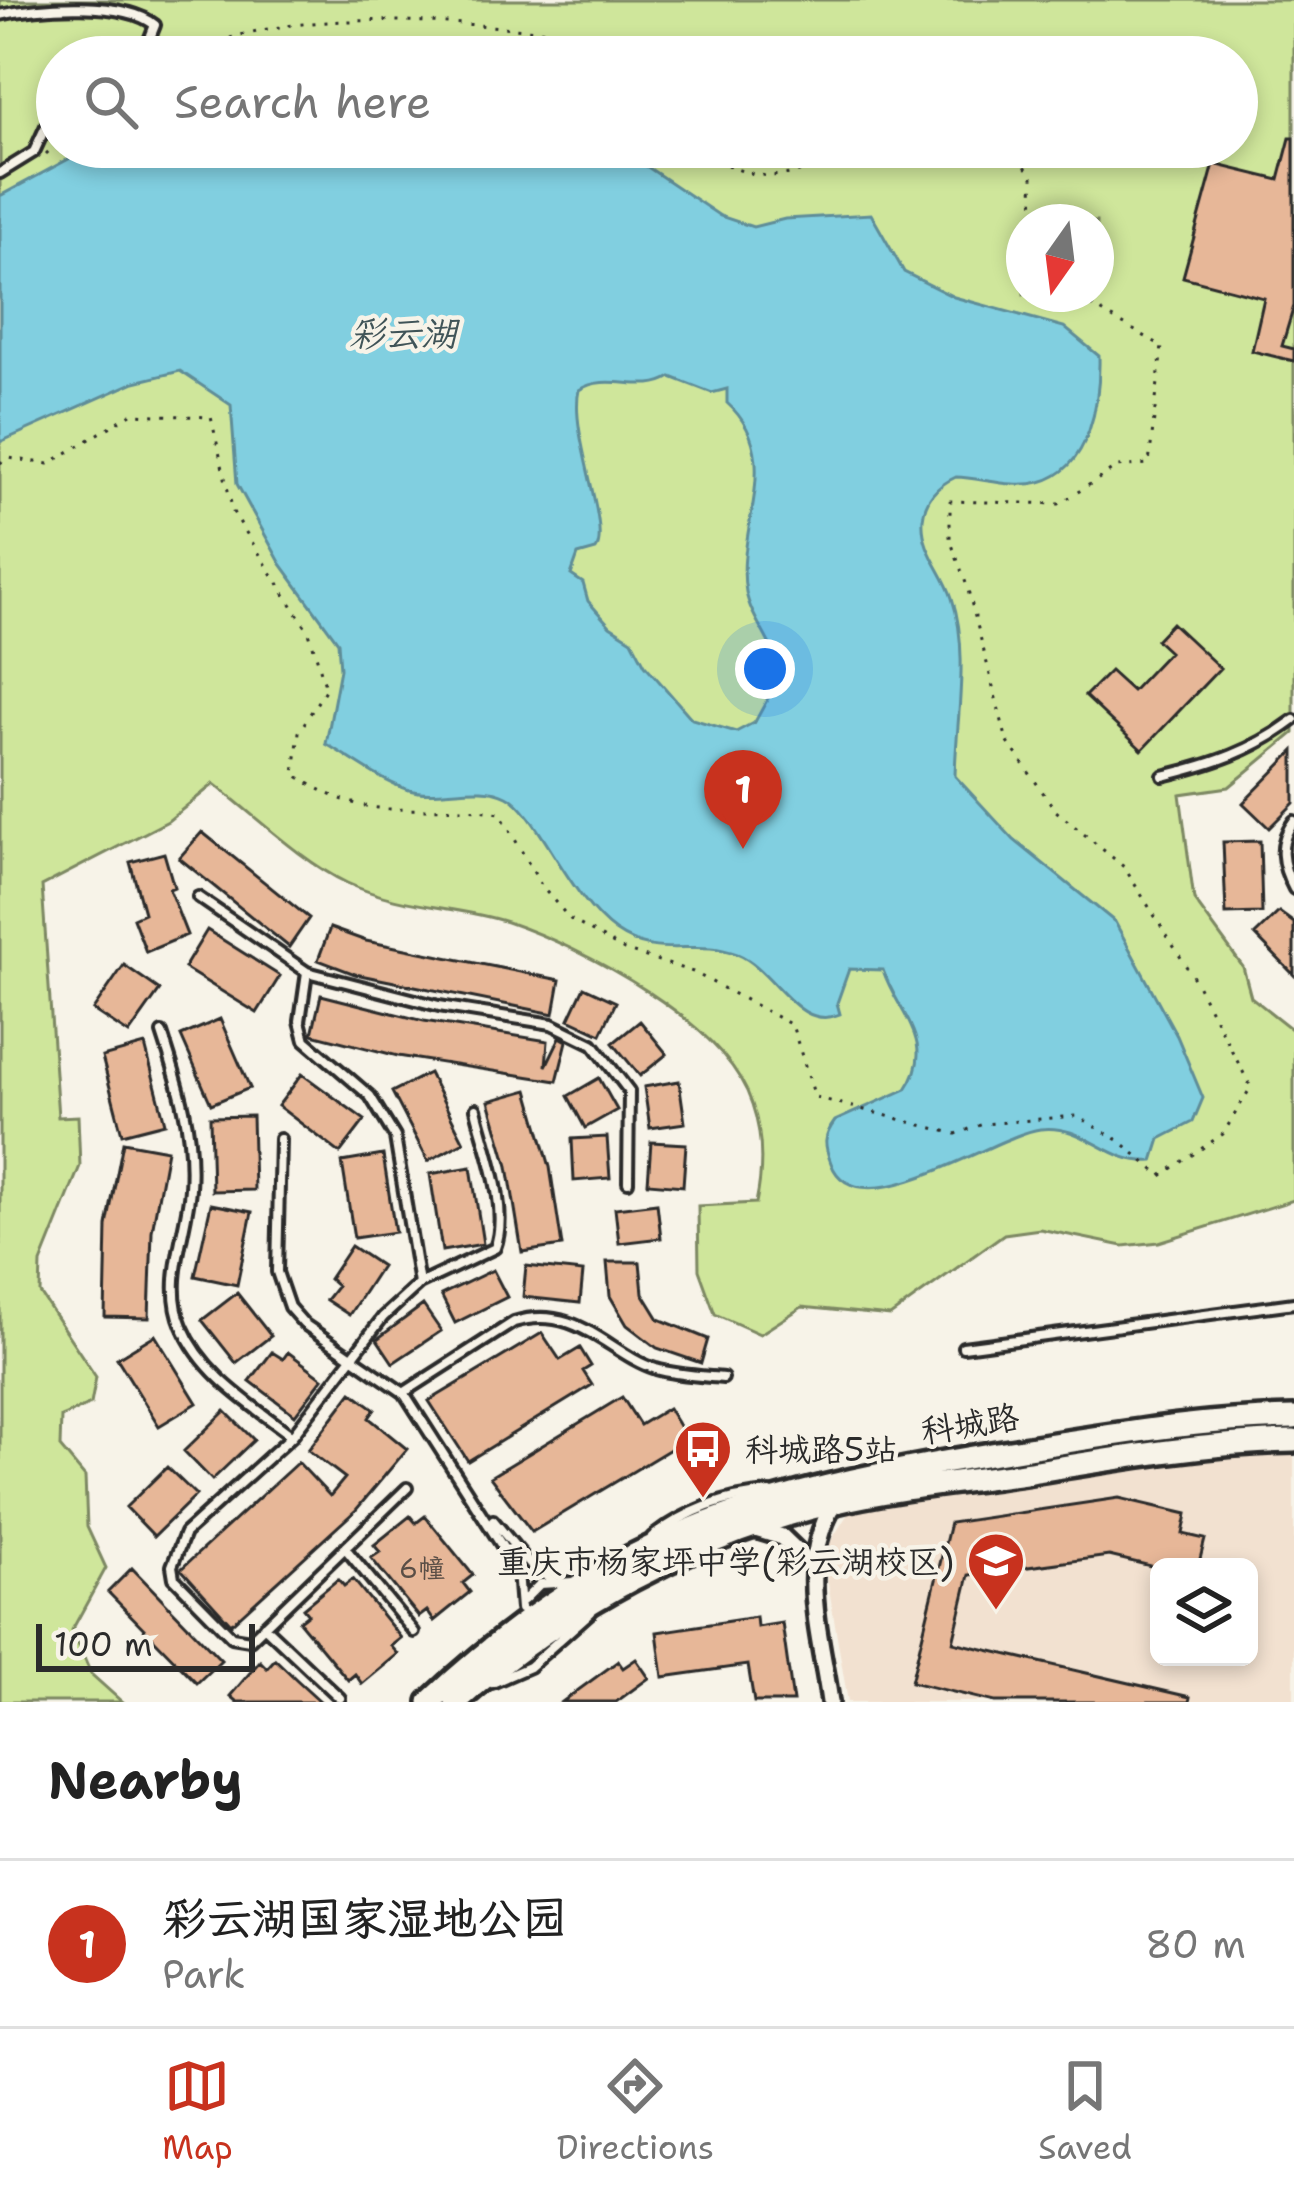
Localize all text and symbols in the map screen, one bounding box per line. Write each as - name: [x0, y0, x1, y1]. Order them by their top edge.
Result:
- search box: [36, 36, 1258, 168]
- icon: search: [78, 69, 144, 135]
- text: Search here: [174, 72, 431, 132]
- north arrow: [1006, 204, 1114, 312]
- water label: 彩云湖: [349, 309, 461, 358]
- your location: [735, 639, 795, 699]
- pin: 1: [704, 750, 782, 849]
- street label: 科城路: [918, 1394, 1022, 1454]
- bus stop icon: 科城路5站: [672, 1418, 734, 1500]
- place label: 科城路5站: [745, 1427, 897, 1472]
- school or university icon: 重庆市杨家坪中学(彩云湖校区): [965, 1530, 1027, 1612]
- place label: 重庆市杨家坪中学(彩云湖校区): [497, 1539, 954, 1584]
- house number: 6幢: [399, 1550, 445, 1587]
- map controls: [1150, 1558, 1258, 1666]
- button: layers: [1150, 1558, 1258, 1666]
- scale bar: [36, 1618, 255, 1671]
- text: 100 m: [54, 1622, 153, 1667]
- text: Nearby: [48, 1746, 243, 1814]
- text: 彩云湖国家湿地公园: [162, 1888, 567, 1948]
- text: 1: [78, 1918, 96, 1970]
- text: 80 m: [1145, 1918, 1246, 1970]
- text: Park: [162, 1948, 246, 2000]
- tab: Map: [162, 2053, 233, 2170]
- tab: Directions: [557, 2053, 714, 2170]
- tab: Saved: [1038, 2053, 1132, 2170]

